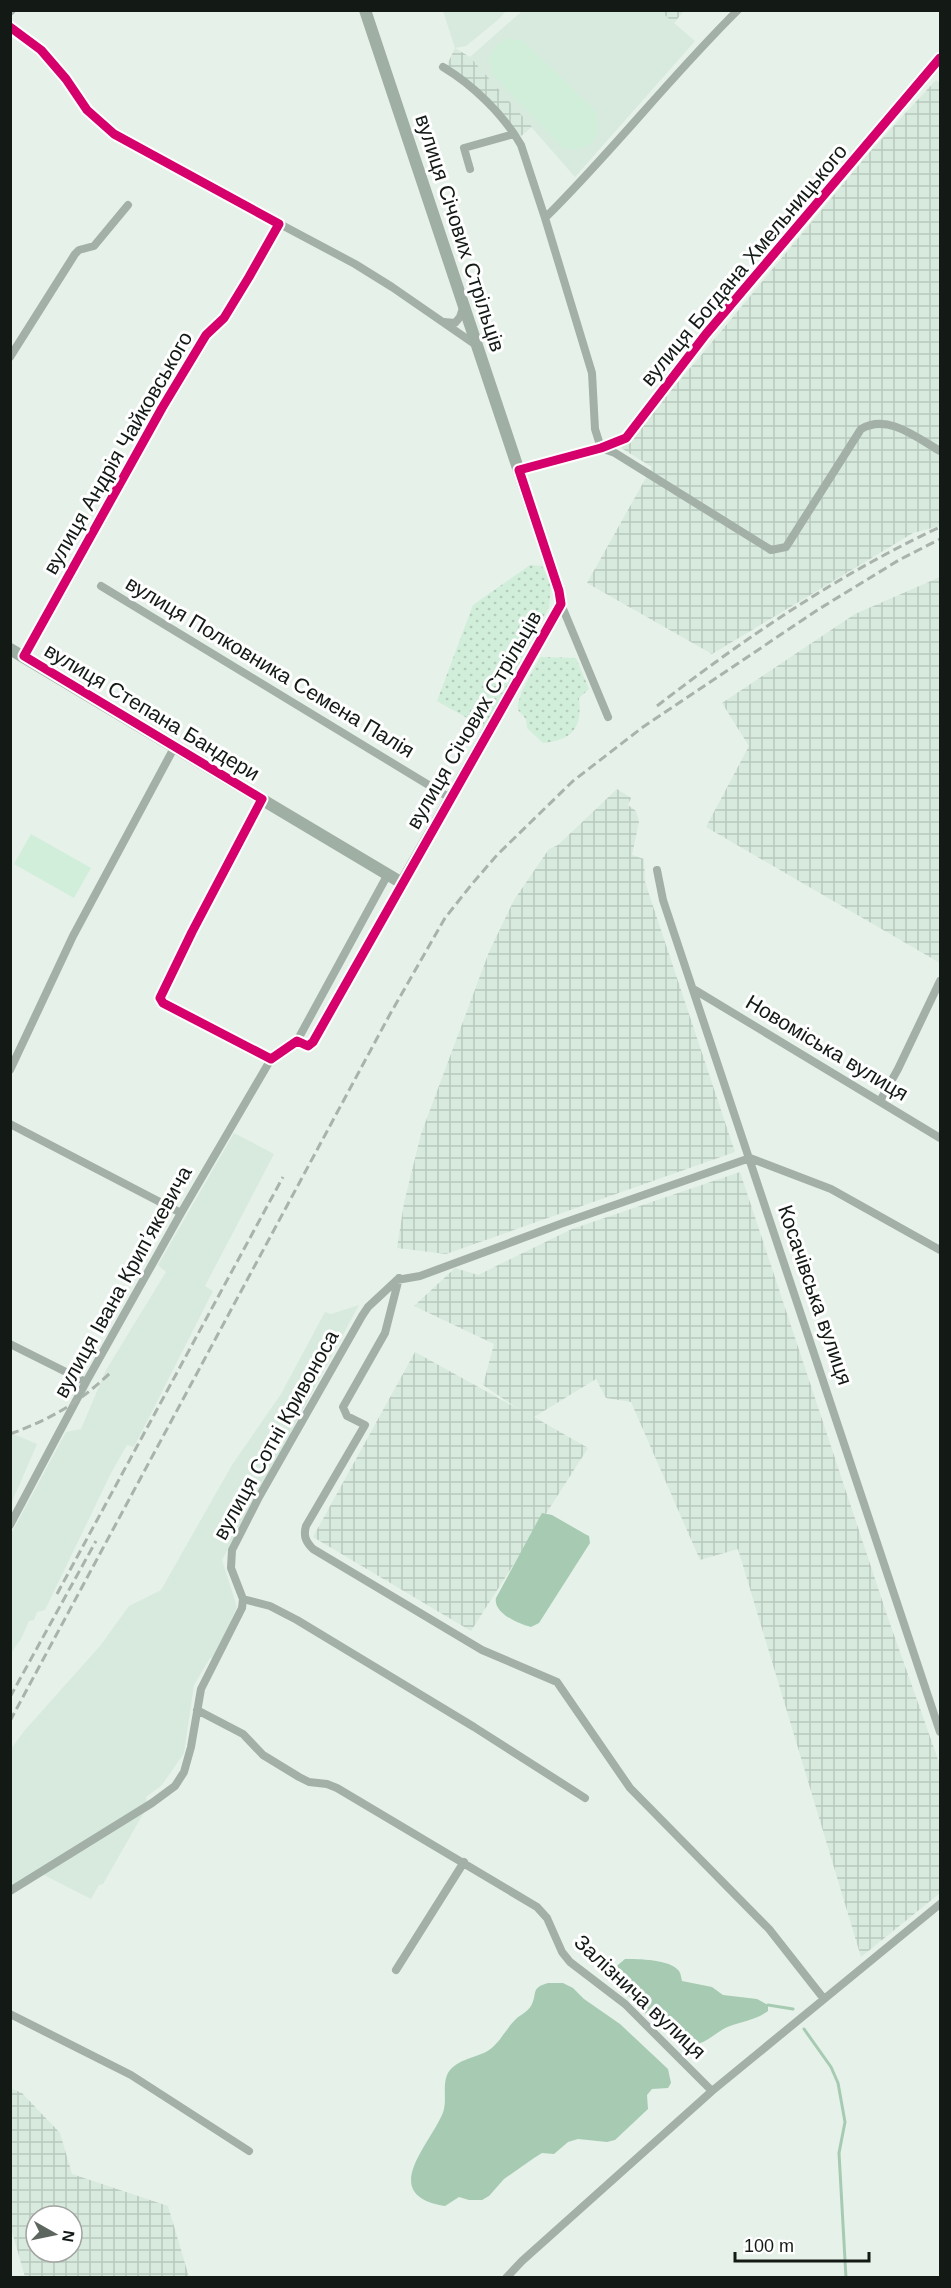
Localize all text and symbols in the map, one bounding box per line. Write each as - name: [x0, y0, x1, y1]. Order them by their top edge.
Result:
- street label: вулиця Січових Стрільців: [411, 111, 510, 354]
- street label: вулиця Богдана Хмельницького: [636, 139, 851, 390]
- street label: вулиця Андрія Чайковського: [39, 327, 197, 578]
- street label: вулиця Полковника Семена Палія: [122, 571, 419, 762]
- street label: вулиця Січових Стрільців: [402, 607, 545, 833]
- street label: вулиця Степана Бандери: [41, 638, 264, 785]
- street label: Новоміська вулиця: [742, 990, 913, 1105]
- street label: вулиця Івана Крипʼякевича: [49, 1162, 196, 1402]
- street label: Косачівська вулиця: [774, 1202, 857, 1388]
- street label: вулиця Сотні Кривоноса: [208, 1326, 343, 1543]
- street label: Залізнича вулиця: [570, 1930, 711, 2063]
- north arrow: [24, 2204, 84, 2264]
- scale bar: [735, 2225, 868, 2263]
- text: N: [59, 2229, 78, 2243]
- text: 100 m: [744, 2236, 794, 2256]

